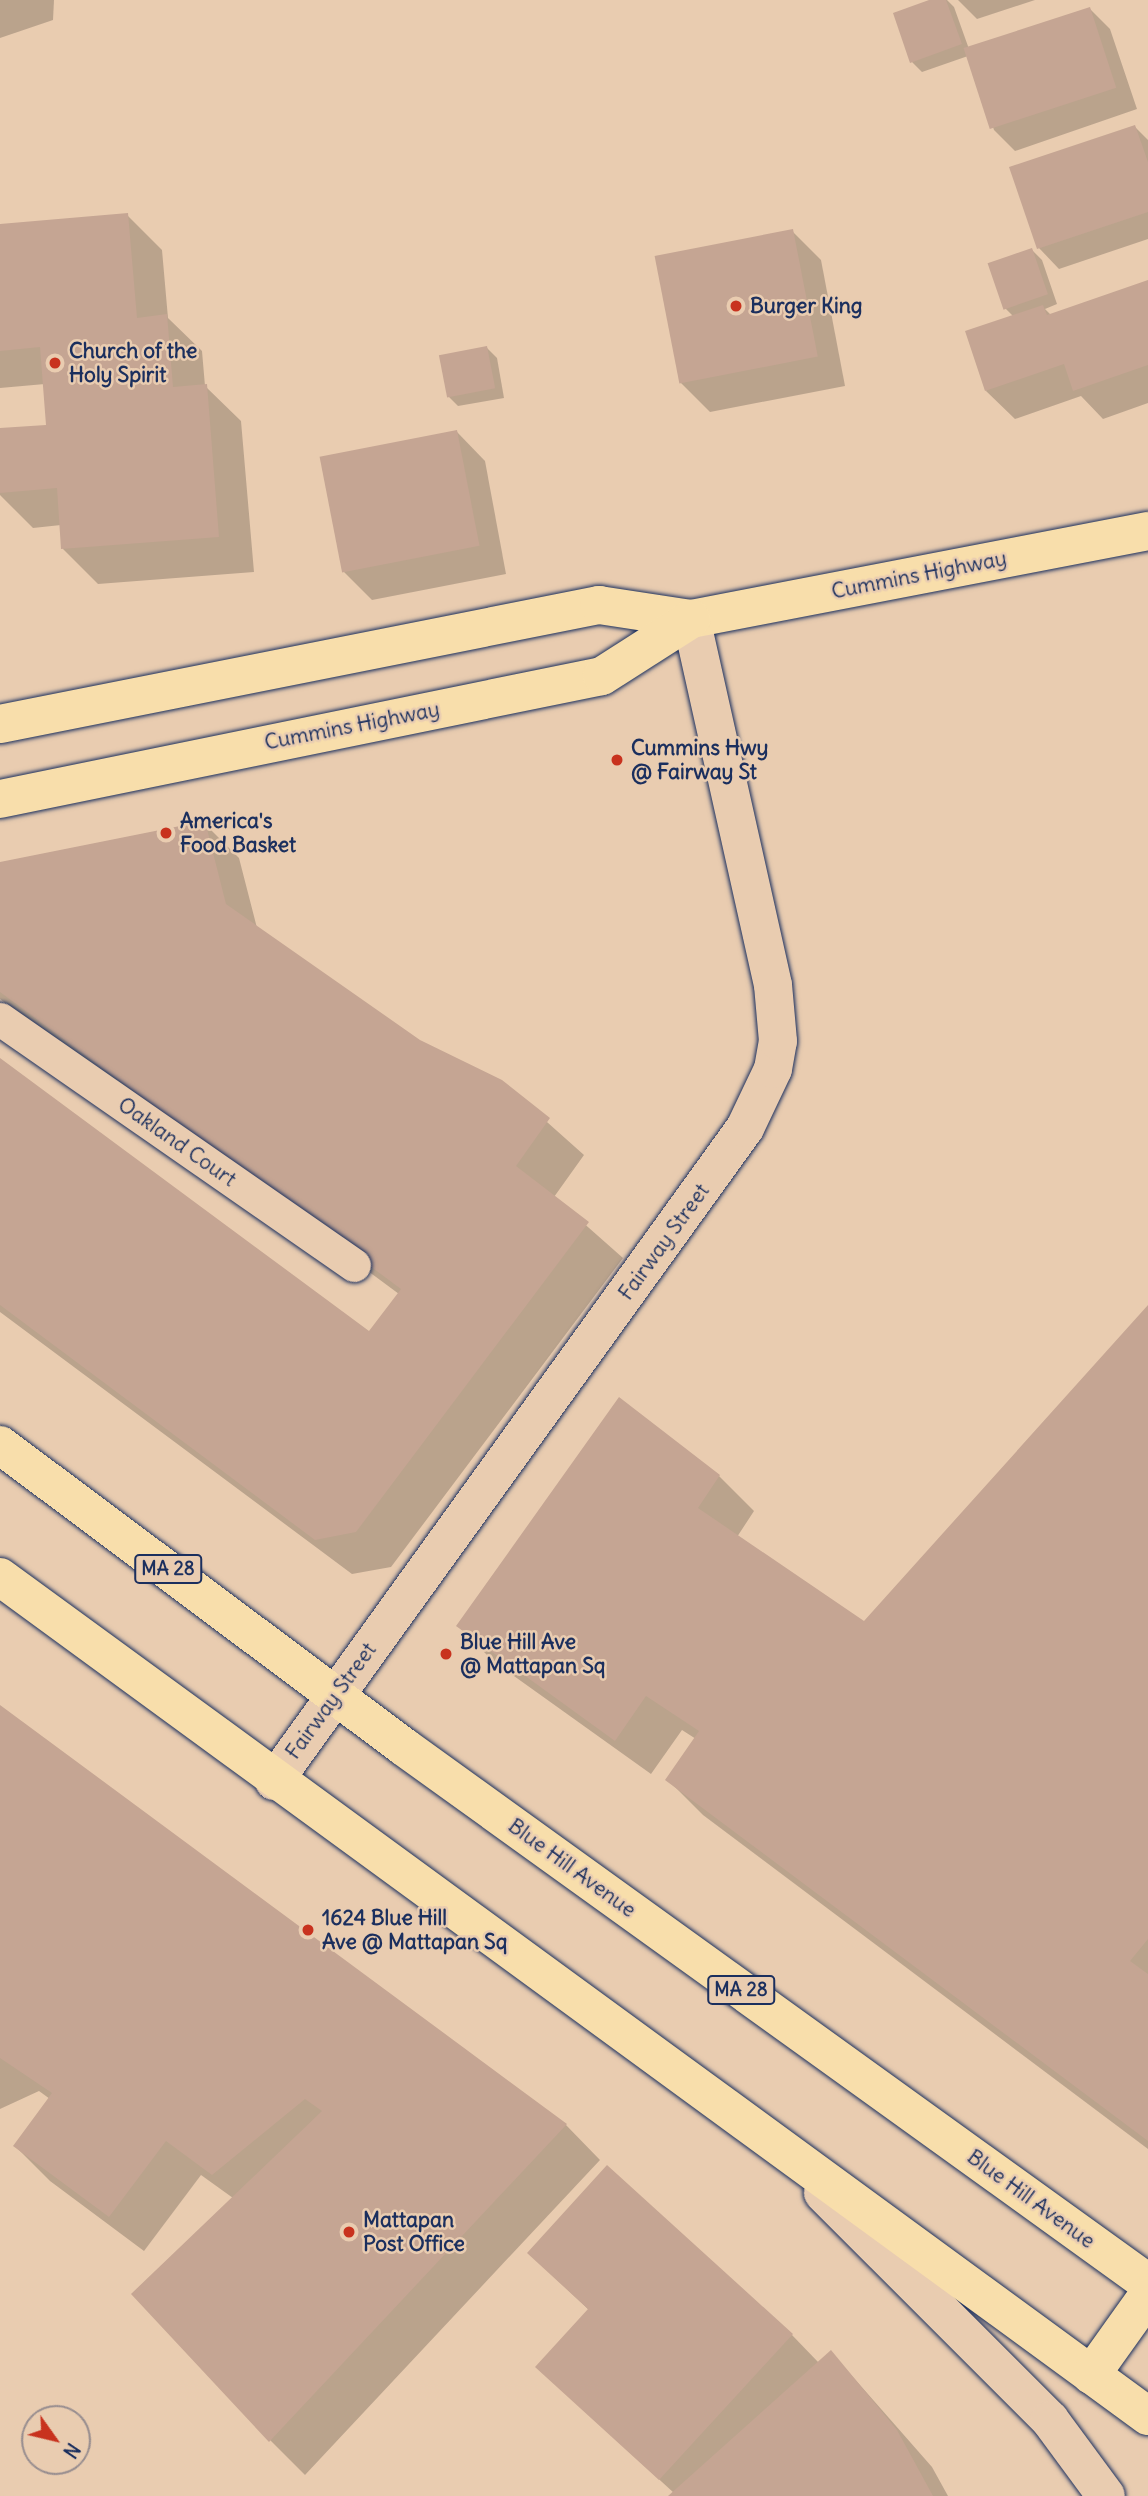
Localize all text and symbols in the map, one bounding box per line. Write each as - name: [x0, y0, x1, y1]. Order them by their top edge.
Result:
- place label: Burger King: [750, 293, 863, 319]
- marker: Burger King: [728, 298, 744, 314]
- place label: Church of the Holy Spirit: [69, 338, 197, 388]
- marker: Church of the Holy Spirit: [47, 355, 63, 371]
- street label: Cummins Highway: [829, 546, 1009, 604]
- street label: Cummins Highway: [262, 697, 442, 755]
- place label: Cummins Hwy @ Fairway St: [631, 735, 769, 785]
- marker: Cummins Hwy @ Fairway St: [609, 752, 625, 768]
- place label: America's Food Basket: [180, 808, 296, 858]
- marker: America's Food Basket: [158, 825, 174, 841]
- street label: Oakland Court: [113, 1092, 241, 1192]
- street label: Fairway Street: [613, 1179, 715, 1305]
- road number: MA 28: [133, 1554, 203, 1584]
- place label: Blue Hill Ave @ Mattapan Sq: [460, 1629, 605, 1679]
- street label: Fairway Street: [280, 1638, 382, 1764]
- marker: Blue Hill Ave @ Mattapan Sq: [438, 1646, 454, 1662]
- street label: Blue Hill Avenue: [503, 1813, 641, 1923]
- place label: 1624 Blue Hill Ave @ Mattapan Sq: [322, 1905, 507, 1955]
- marker: 1624 Blue Hill Ave @ Mattapan Sq: [300, 1922, 316, 1938]
- road number: MA 28: [706, 1974, 776, 2006]
- street label: Blue Hill Avenue: [962, 2144, 1100, 2254]
- place label: Mattapan Post Office: [363, 2207, 465, 2257]
- marker: Mattapan Post Office: [341, 2224, 357, 2240]
- north arrow: [21, 2405, 91, 2475]
- text: N: [58, 2438, 85, 2463]

